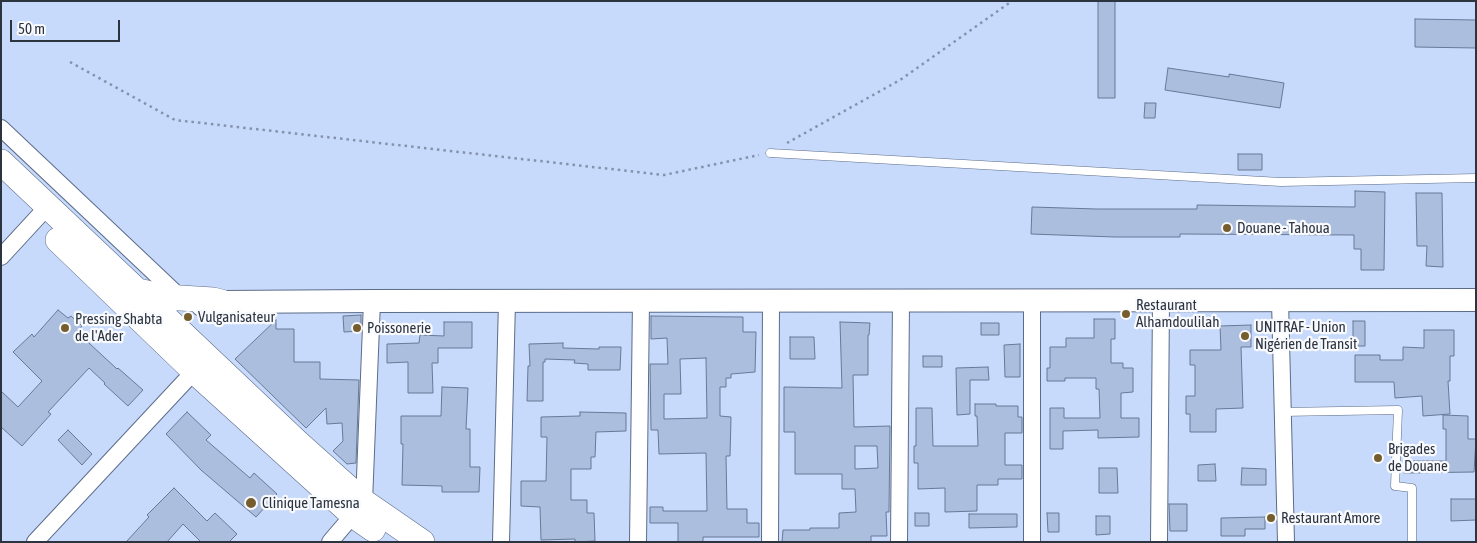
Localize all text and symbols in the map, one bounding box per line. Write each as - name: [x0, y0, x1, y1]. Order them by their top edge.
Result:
- scale bar: [12, 10, 122, 42]
- text: 50 m: [18, 20, 45, 37]
- place label: Douane - Tahoua: [1237, 219, 1330, 237]
- marker: Douane - Tahoua: [1221, 222, 1233, 234]
- place label: Restaurant Alhamdoulilah: [1136, 296, 1219, 331]
- place label: Vulganisateur: [198, 308, 275, 326]
- marker: Restaurant Alhamdoulilah: [1120, 308, 1132, 320]
- place label: Pressing Shabta de l'Ader: [75, 310, 162, 345]
- marker: Vulganisateur: [182, 311, 194, 323]
- place label: UNITRAF - Union Nigérien de Transit: [1255, 318, 1357, 353]
- place label: Poissonerie: [367, 319, 431, 337]
- marker: Pressing Shabta de l'Ader: [59, 322, 71, 334]
- marker: Poissonerie: [351, 322, 363, 334]
- marker: UNITRAF - Union Nigérien de Transit: [1239, 330, 1251, 342]
- place label: Brigades de Douane: [1388, 440, 1448, 475]
- marker: Brigades de Douane: [1372, 452, 1384, 464]
- place label: Clinique Tamesna: [262, 494, 360, 512]
- marker: Clinique Tamesna: [244, 496, 258, 510]
- place label: Restaurant Amore: [1281, 509, 1380, 527]
- marker: Restaurant Amore: [1265, 512, 1277, 524]

